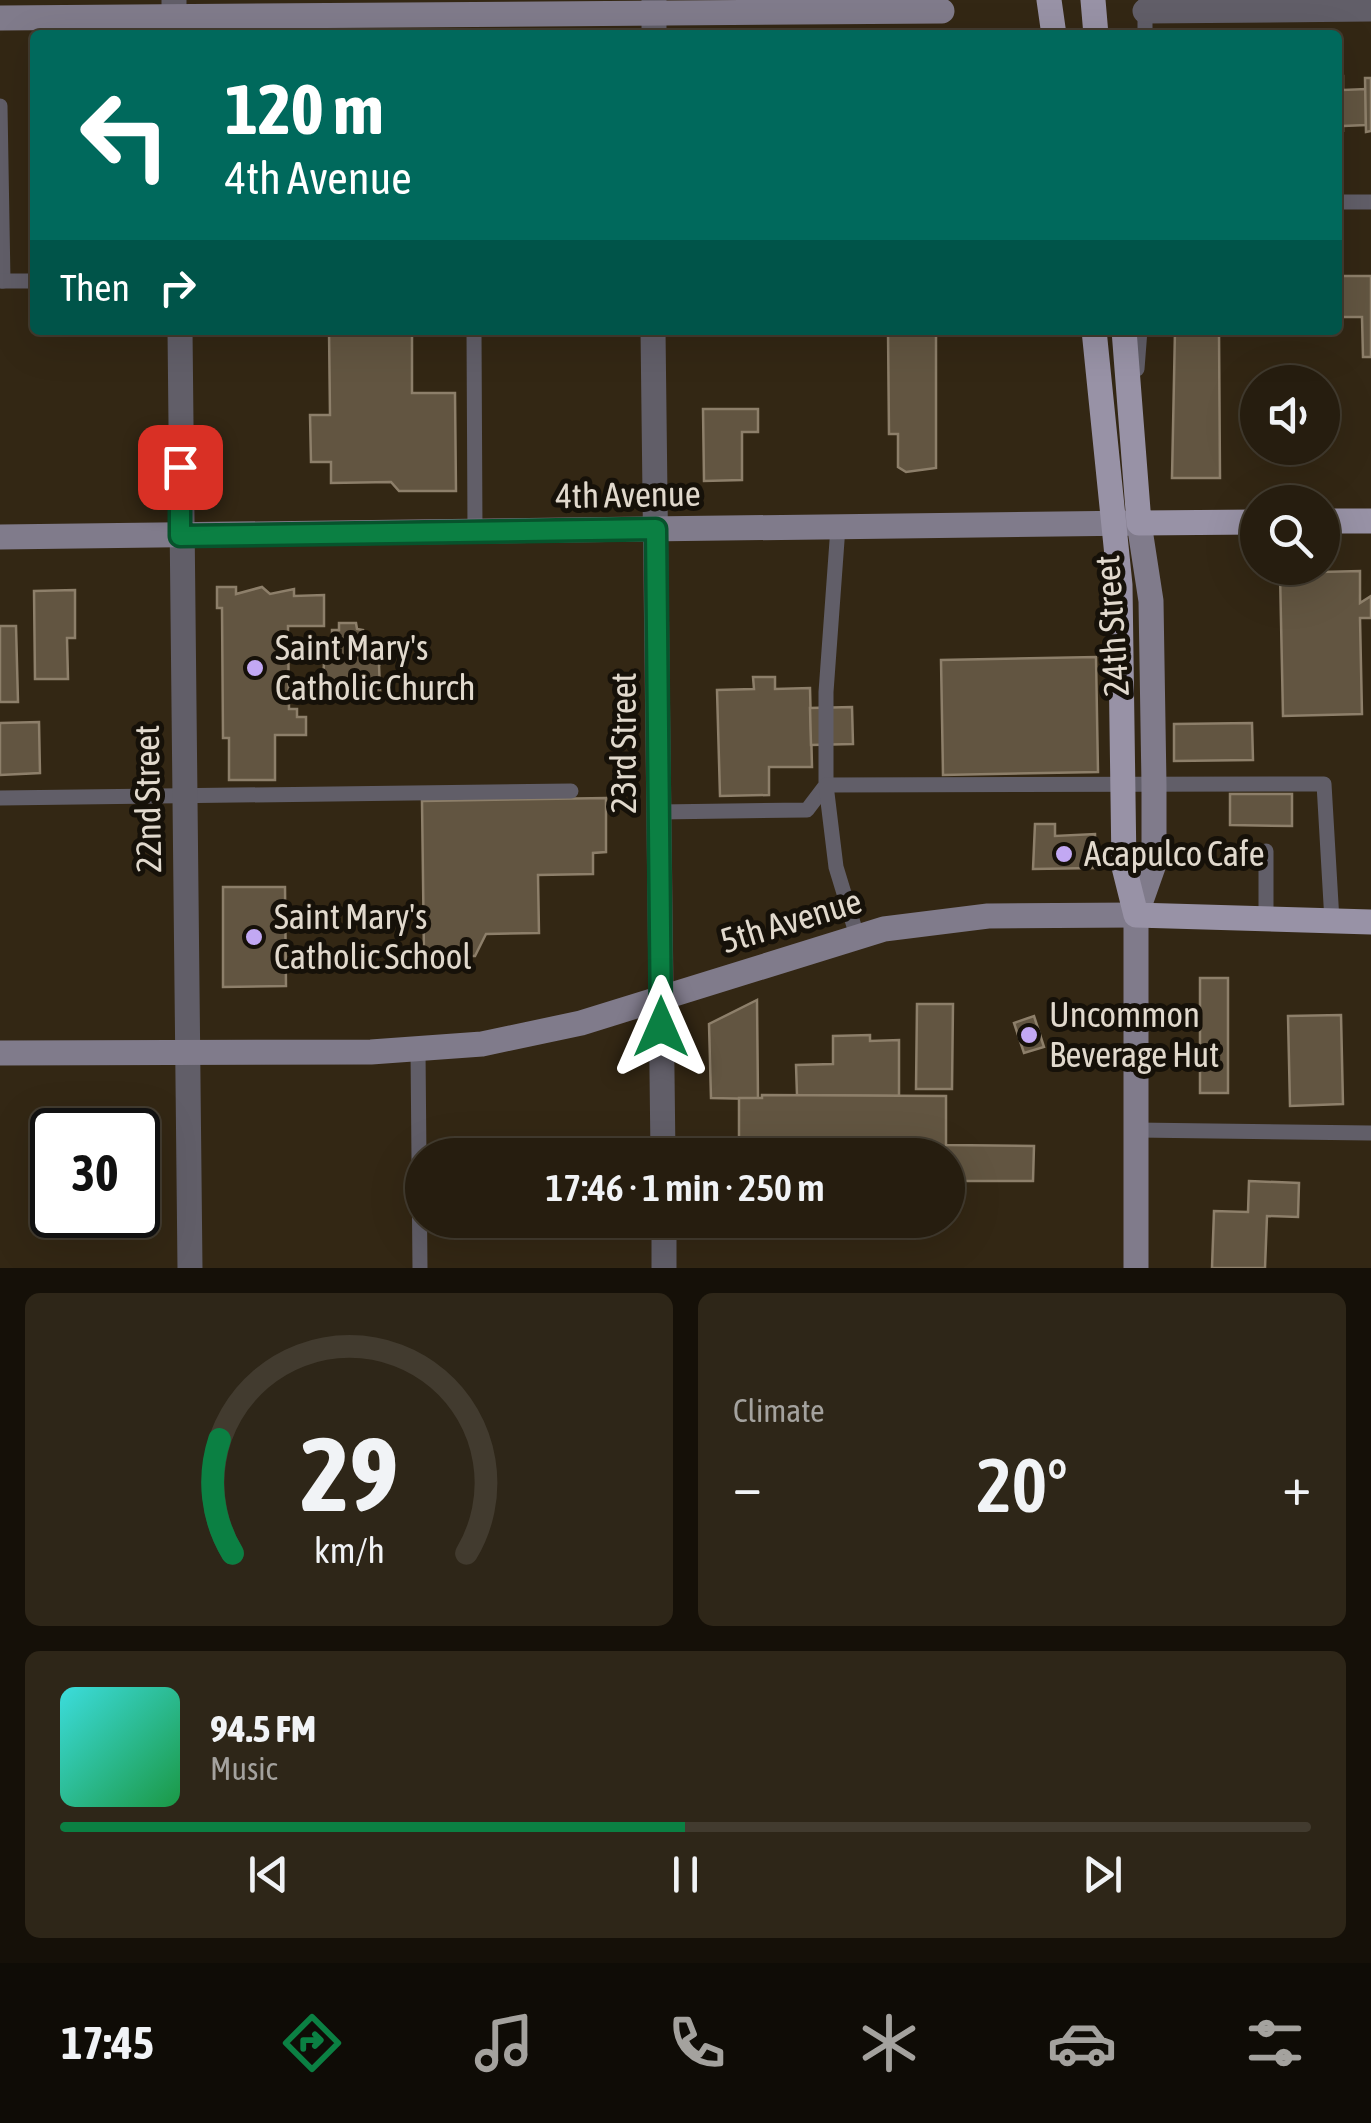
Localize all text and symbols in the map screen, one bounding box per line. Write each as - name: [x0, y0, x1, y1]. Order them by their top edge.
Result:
- text: 120 m: [225, 69, 384, 149]
- icon: left: [60, 70, 190, 200]
- text: 4th Avenue: [225, 152, 412, 204]
- icon: right: [150, 260, 205, 315]
- text: Then: [60, 266, 130, 309]
- map controls: [1240, 365, 1340, 585]
- button: sound: [1240, 365, 1340, 465]
- pin: [138, 425, 223, 510]
- icon: arrive: [153, 440, 208, 495]
- street label: 4th Avenue: [555, 473, 701, 515]
- button: search: [1240, 485, 1340, 585]
- street label: 24th Street: [1086, 554, 1136, 698]
- place label: Saint Mary's Catholic Church: [275, 627, 475, 707]
- marker: Saint Mary's Catholic Church: [244, 657, 266, 679]
- street label: 23rd Street: [603, 672, 643, 814]
- street label: 22nd Street: [126, 725, 168, 873]
- place label: Acapulco Cafe: [1084, 833, 1265, 873]
- marker: Acapulco Cafe: [1053, 843, 1075, 865]
- street label: 5th Avenue: [715, 880, 866, 960]
- place label: Saint Mary's Catholic School: [274, 896, 471, 976]
- marker: Saint Mary's Catholic School: [243, 926, 265, 948]
- position arrow: [609, 975, 713, 1079]
- place label: Uncommon Beverage Hut: [1049, 994, 1219, 1074]
- marker: Uncommon Beverage Hut: [1018, 1024, 1040, 1046]
- speed limit sign: 30: [30, 1108, 160, 1238]
- text: 17:46 · 1 min · 250 m: [545, 1166, 825, 1209]
- text: Climate: [733, 1392, 825, 1429]
- text: 29: [300, 1414, 398, 1533]
- text: 20°: [976, 1442, 1068, 1528]
- text: −: [733, 1454, 762, 1517]
- text: +: [1282, 1454, 1311, 1517]
- text: km/h: [314, 1530, 384, 1571]
- text: 94.5 FM: [210, 1707, 316, 1750]
- text: Music: [210, 1750, 277, 1787]
- icon: previous: [241, 1847, 296, 1902]
- icon: pause: [658, 1847, 713, 1902]
- icon: next: [1075, 1847, 1130, 1902]
- icon: directions: [277, 2008, 347, 2078]
- icon: music: [469, 2008, 539, 2078]
- icon: phone: [662, 2008, 732, 2078]
- icon: climate: [854, 2008, 924, 2078]
- icon: car: [1047, 2008, 1117, 2078]
- icon: filters: [1240, 2008, 1310, 2078]
- text: 17:45: [61, 2017, 154, 2069]

